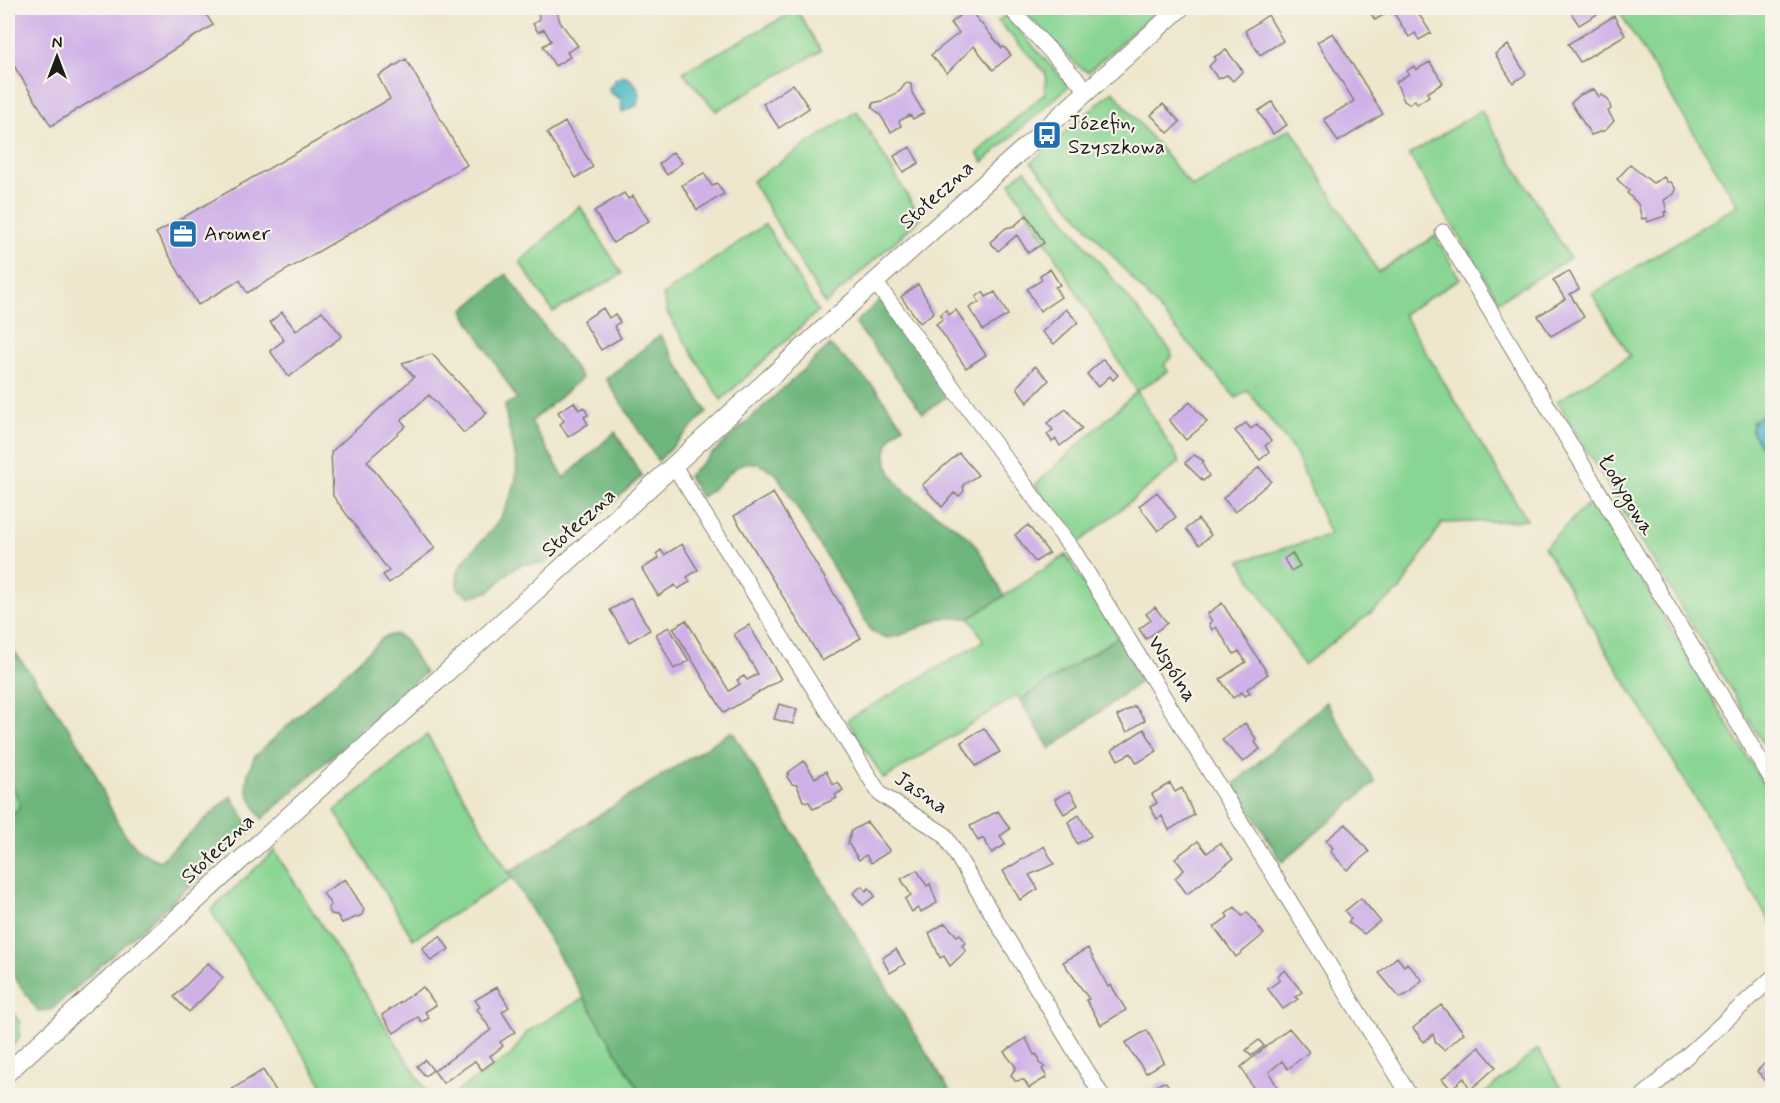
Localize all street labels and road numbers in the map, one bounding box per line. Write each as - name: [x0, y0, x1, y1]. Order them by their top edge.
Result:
- street label: Stołeczna: [894, 154, 980, 236]
- street label: Łodygowa: [1590, 449, 1661, 541]
- street label: Stołeczna: [536, 482, 622, 564]
- street label: Wspólna: [1141, 630, 1203, 708]
- street label: Jasna: [889, 765, 953, 821]
- street label: Stołeczna: [175, 808, 261, 890]

